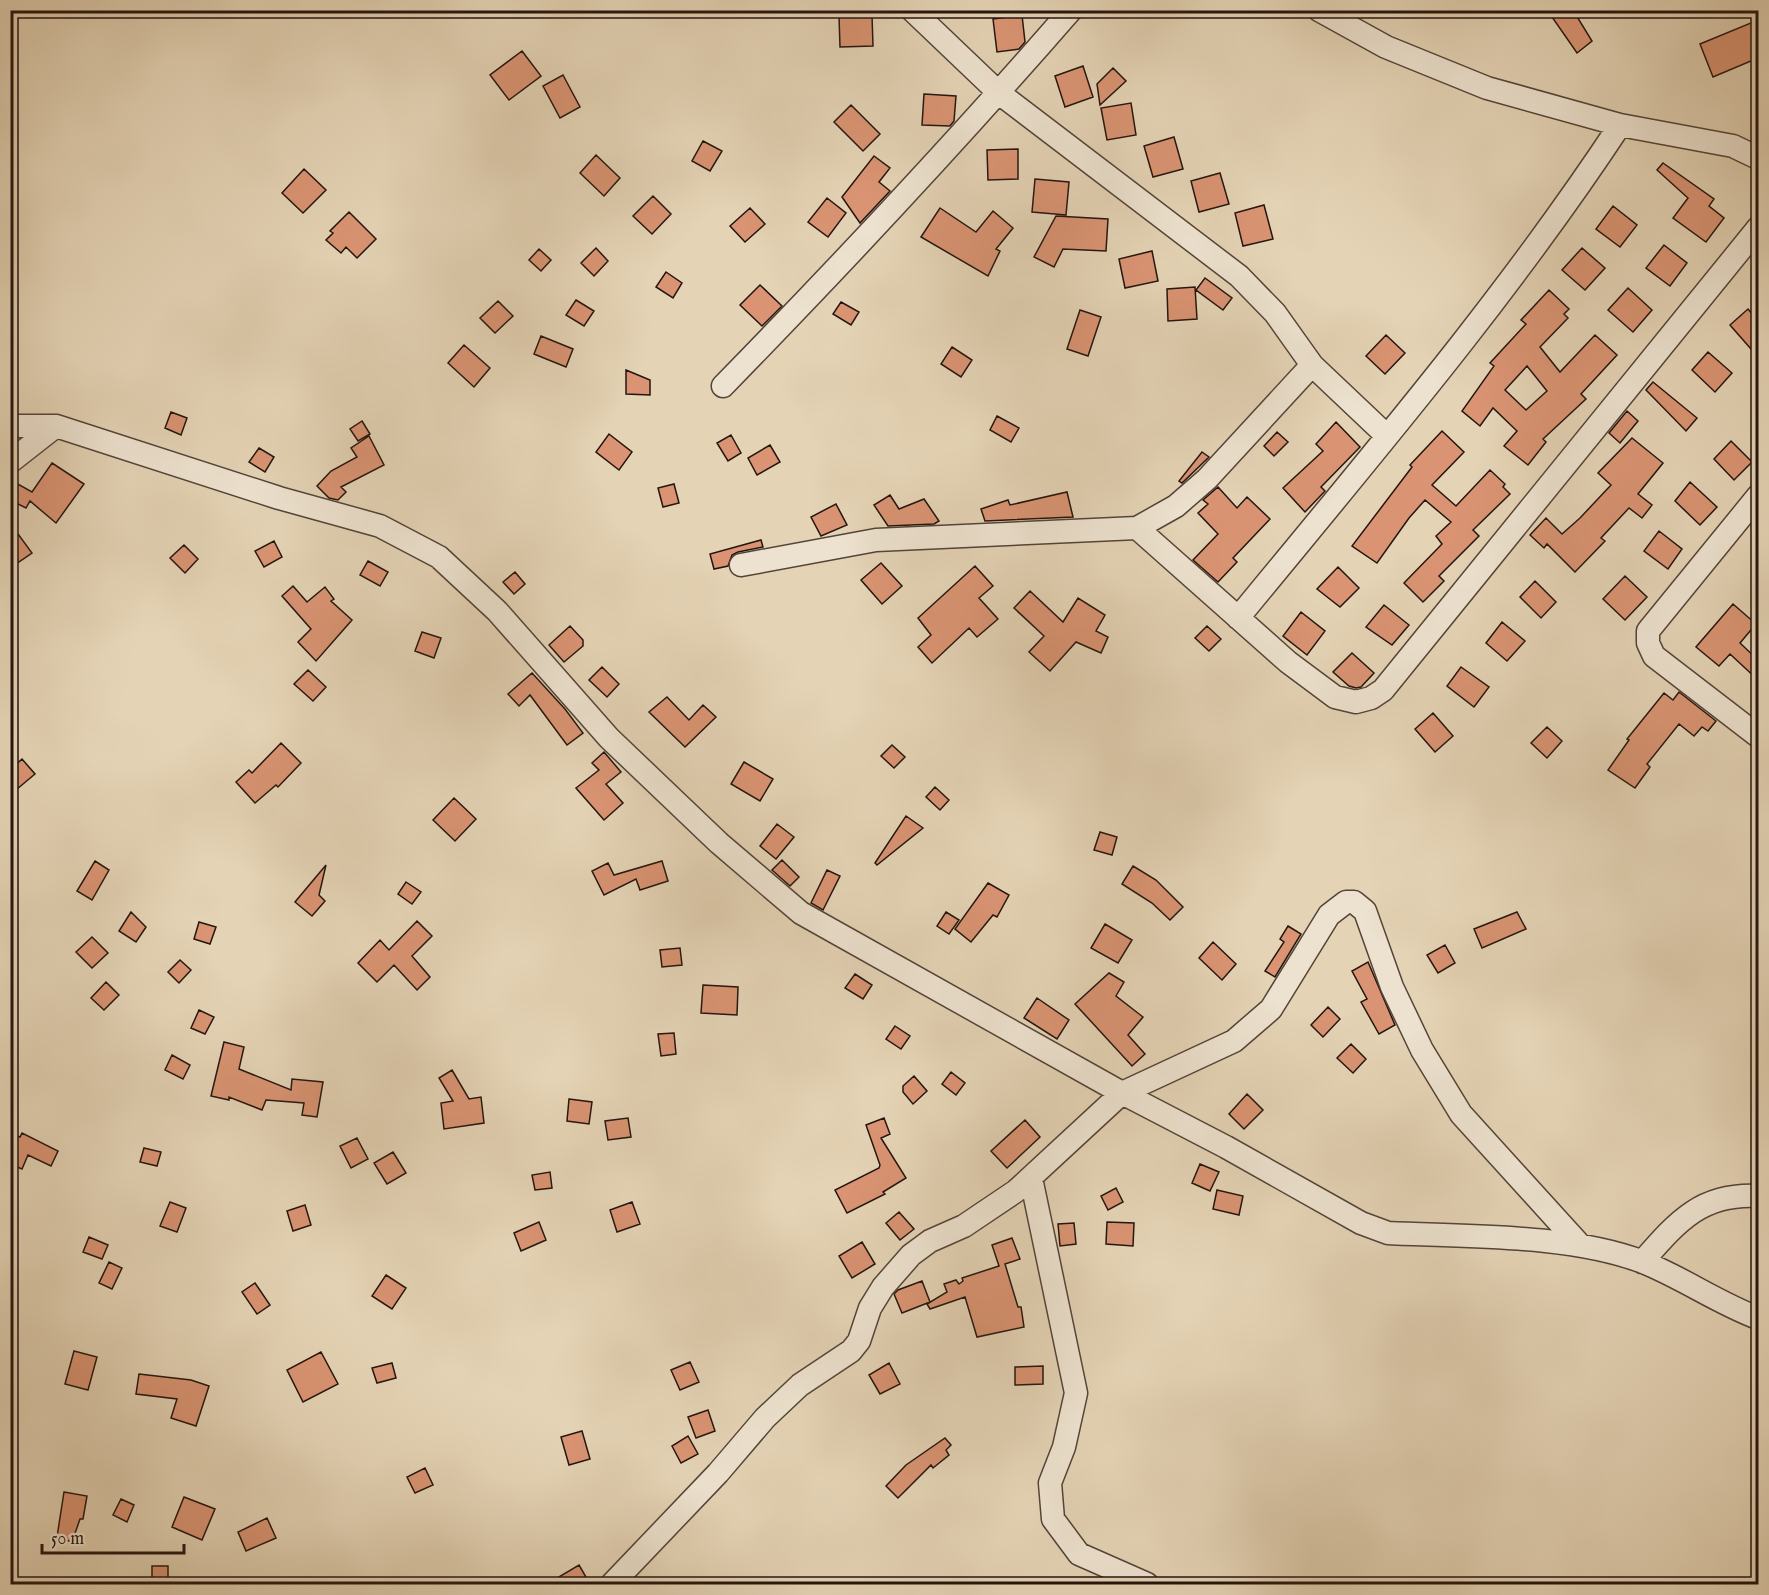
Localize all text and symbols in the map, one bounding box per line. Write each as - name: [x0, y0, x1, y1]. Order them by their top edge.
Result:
- scale bar: [42, 1517, 184, 1555]
- text: 50 m: [51, 1528, 84, 1551]

